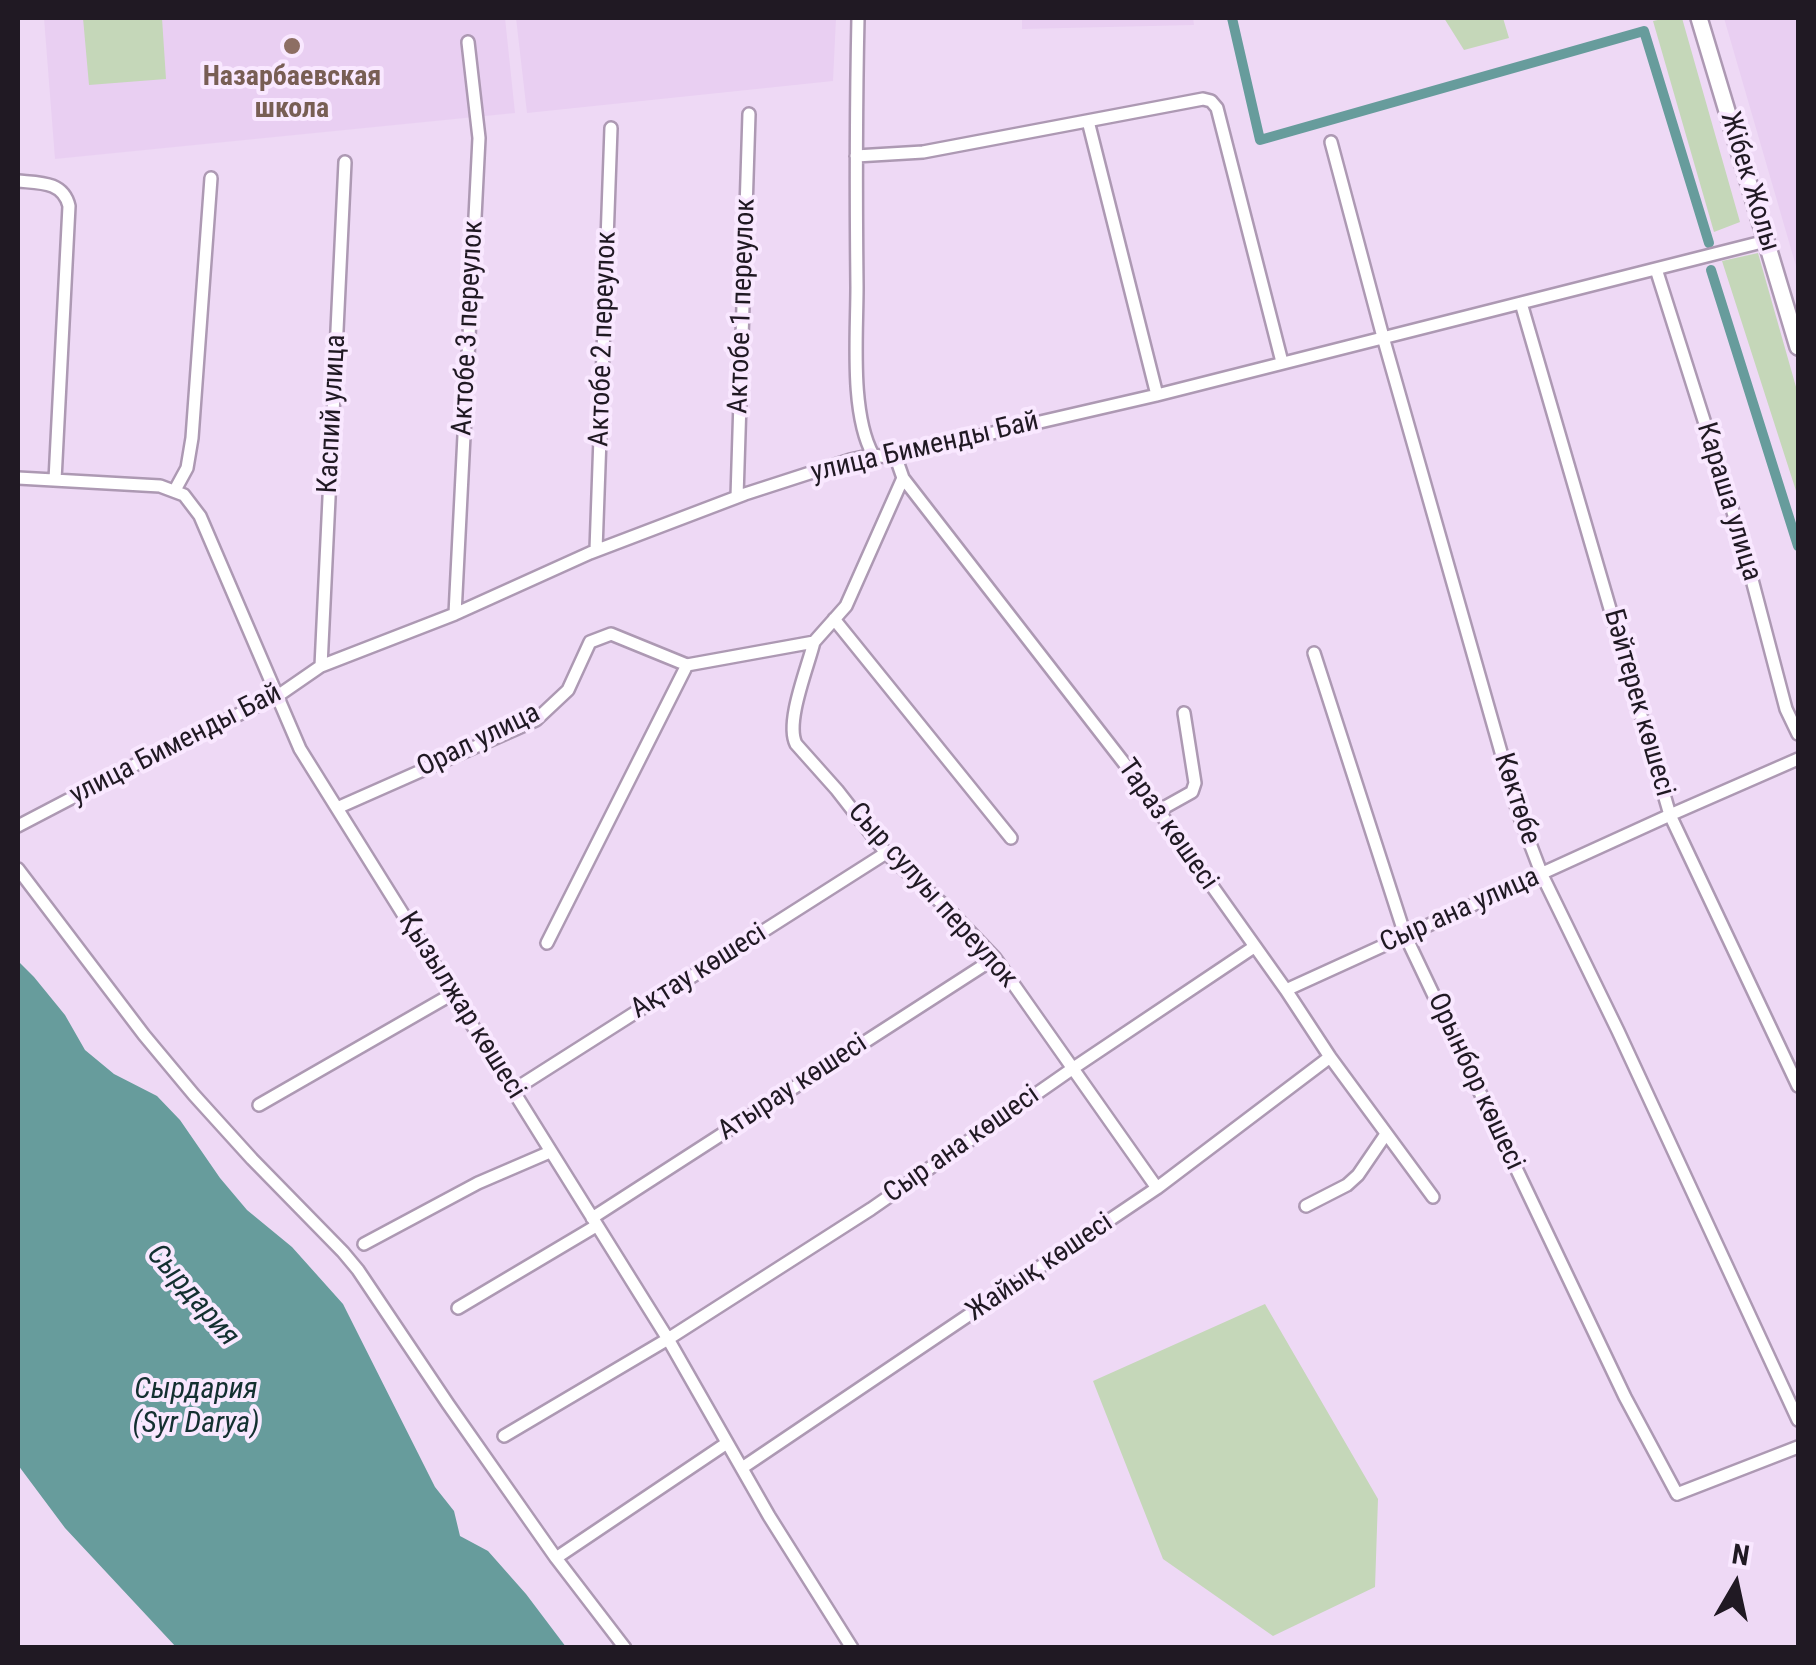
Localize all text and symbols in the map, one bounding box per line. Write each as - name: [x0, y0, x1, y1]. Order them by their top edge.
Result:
- marker: Назарбаевская школа: [281, 35, 303, 57]
- place label: Назарбаевская школа: [203, 61, 381, 127]
- street label: Жібек Жолы: [1712, 108, 1786, 256]
- street label: Актобе 1 переулок: [722, 198, 764, 414]
- street label: Актобе 3 переулок: [447, 220, 491, 436]
- street label: Актобе 2 переулок: [583, 231, 625, 447]
- street label: Каспий улица: [312, 334, 354, 494]
- street label: улица Бименды Бай: [808, 405, 1042, 491]
- street label: Караша улица: [1688, 419, 1768, 585]
- street label: Бәйтерек көшесі: [1595, 606, 1681, 800]
- street label: улица Бименды Бай: [65, 677, 287, 813]
- street label: Орал улица: [412, 697, 546, 785]
- street label: Көктөбе: [1485, 749, 1547, 849]
- street label: Тараз көшесі: [1110, 753, 1224, 897]
- street label: Сыр сулуы переулок: [840, 796, 1024, 996]
- street label: Сыр ана улица: [1375, 861, 1545, 961]
- street label: Қызылжар көшесі: [390, 906, 532, 1106]
- street label: Ақтау көшесі: [625, 917, 773, 1027]
- street label: Орынбор көшесі: [1419, 988, 1531, 1176]
- street label: Атырау көшесі: [712, 1027, 874, 1149]
- street label: Сыр ана көшесі: [878, 1079, 1046, 1211]
- street label: Жайық көшесі: [960, 1207, 1120, 1329]
- water label: Сырдария: [138, 1238, 246, 1354]
- water label: Сырдария (Syr Darya): [133, 1372, 259, 1442]
- north arrow: [1686, 1535, 1786, 1635]
- text: N: [1730, 1537, 1752, 1573]

